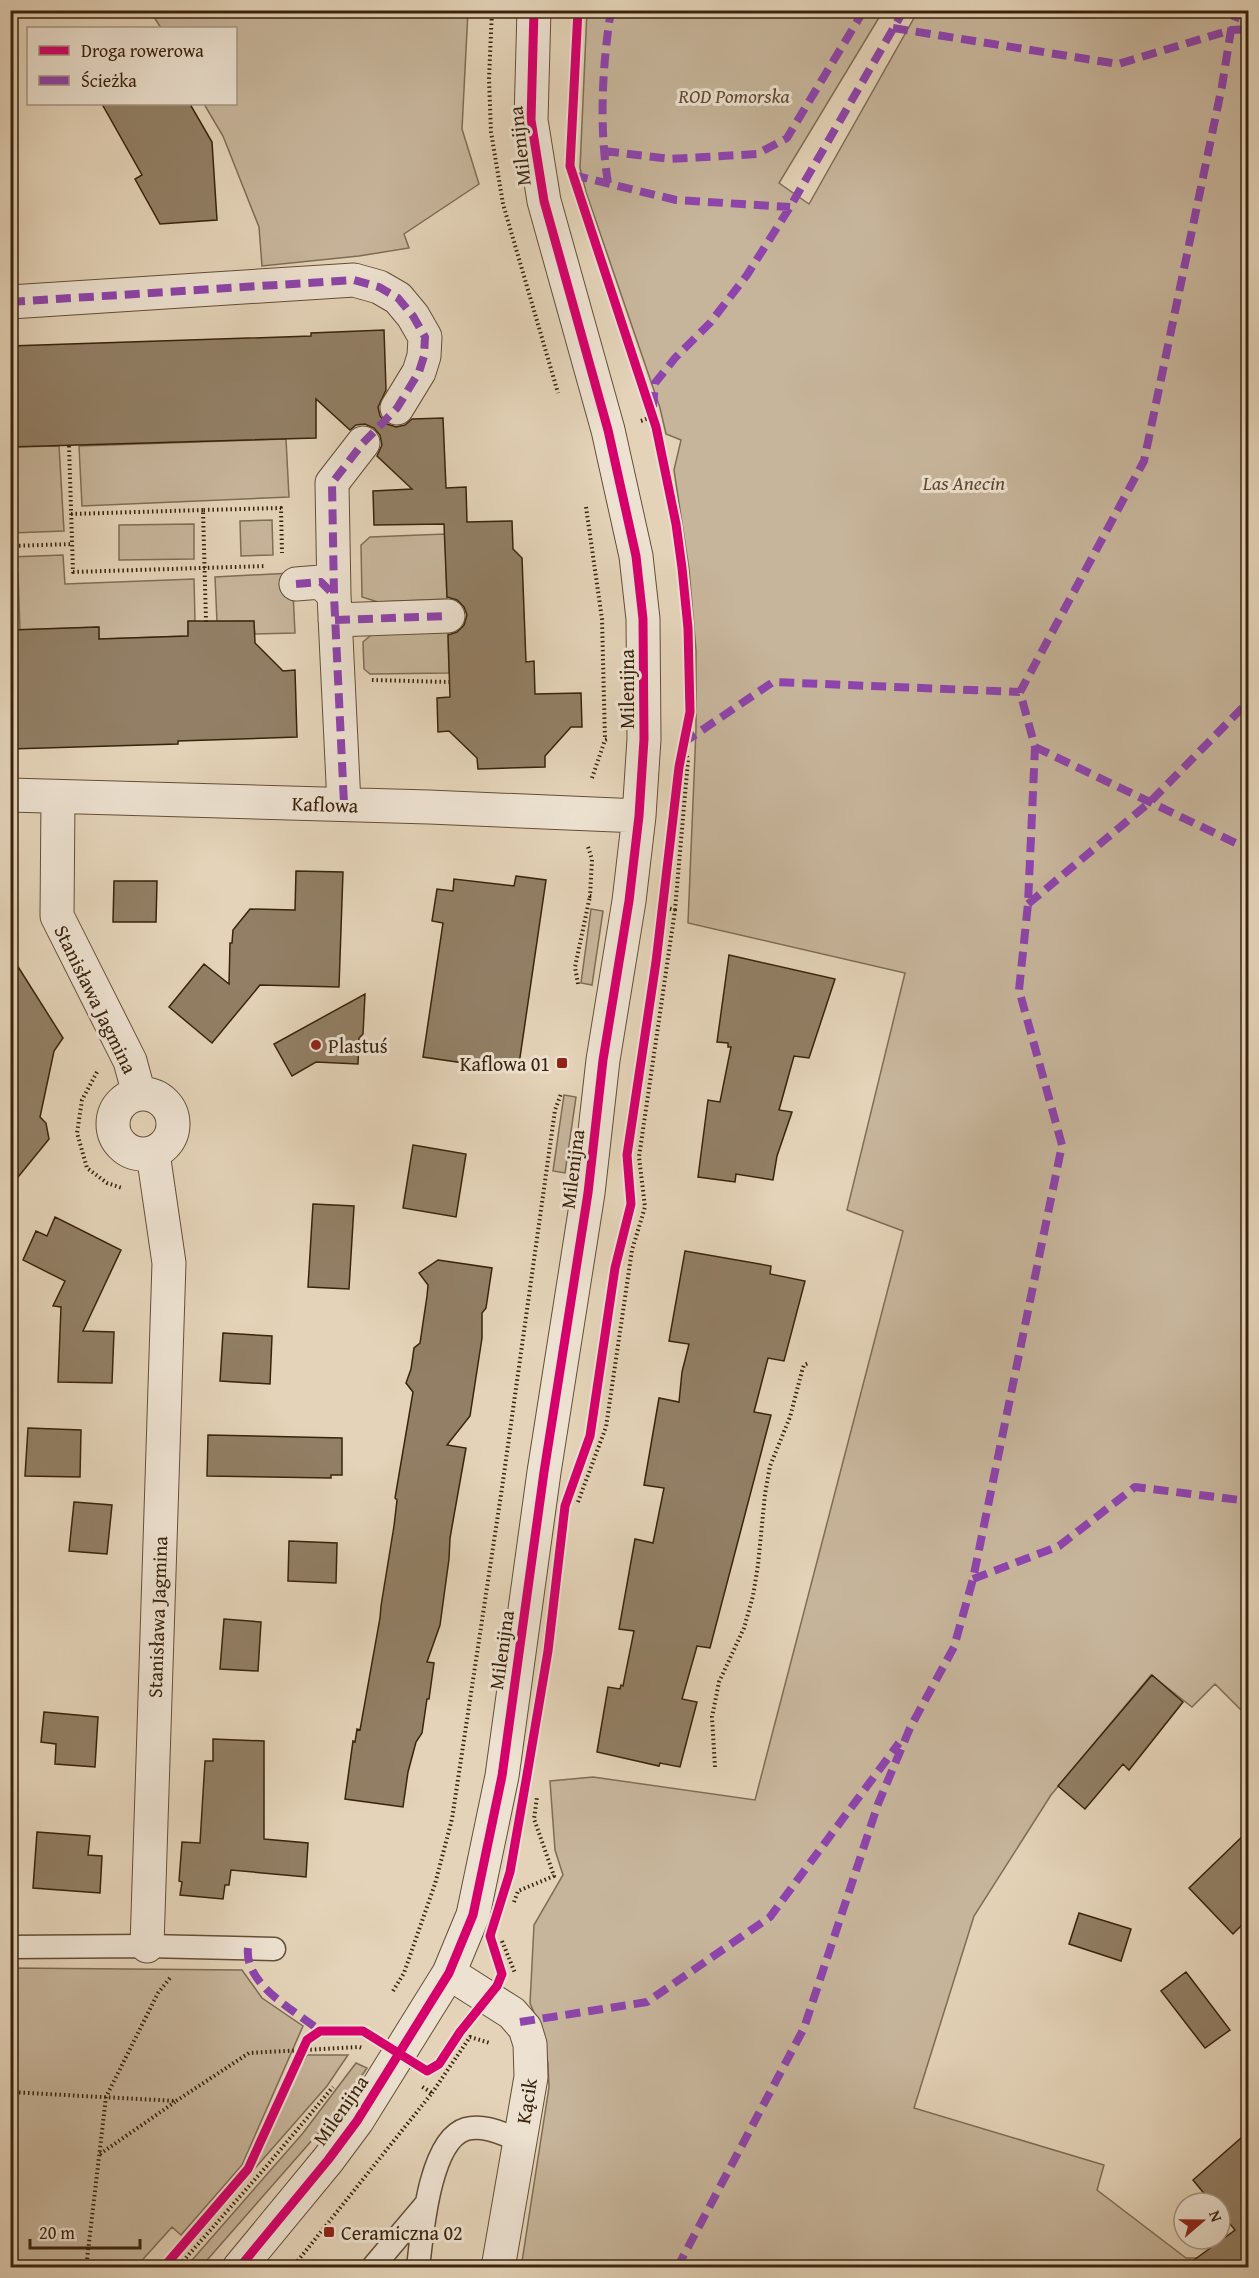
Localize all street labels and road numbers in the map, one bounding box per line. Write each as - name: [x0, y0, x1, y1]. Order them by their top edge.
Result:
- street label: Milenijna: [500, 104, 538, 187]
- street label: Milenijna: [612, 649, 641, 729]
- street label: Kaflowa: [291, 788, 359, 820]
- street label: Stanisława Jagmina: [47, 920, 145, 1079]
- street label: Milenijna: [553, 1127, 591, 1210]
- street label: Stanisława Jagmina: [140, 1535, 174, 1699]
- street label: Milenijna: [481, 1608, 521, 1692]
- street label: Milenijna: [305, 2069, 375, 2151]
- street label: Kącik: [508, 2075, 544, 2126]

